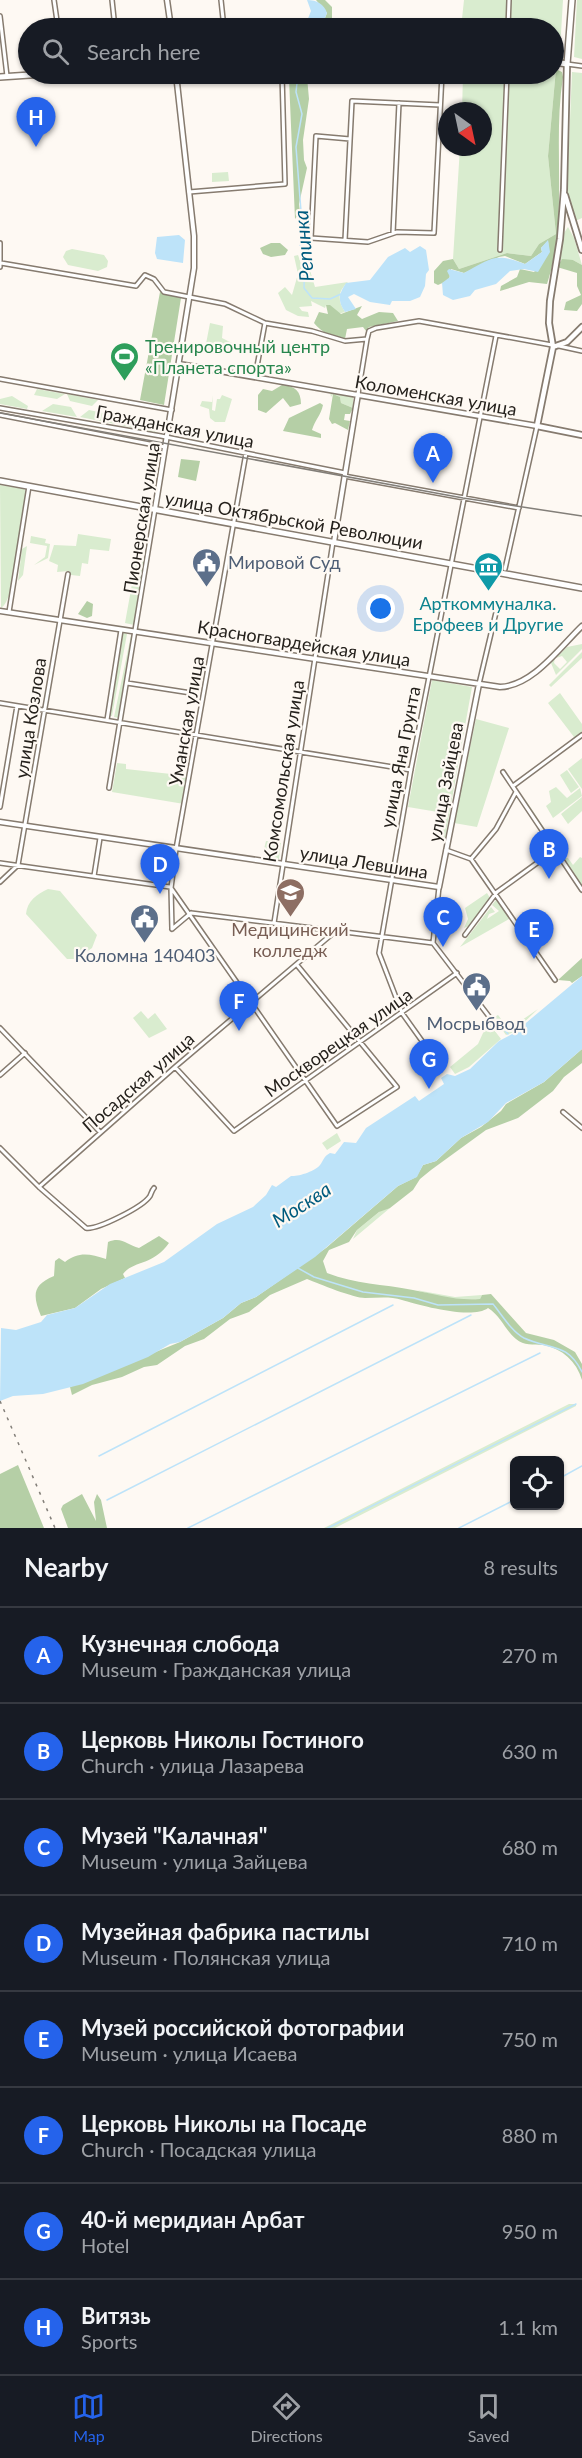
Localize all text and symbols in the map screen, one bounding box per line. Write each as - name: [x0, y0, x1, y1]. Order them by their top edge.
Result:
- search box: [18, 18, 564, 84]
- icon: search: [39, 35, 72, 68]
- text: Search here: [87, 38, 200, 65]
- pin: H: [16, 98, 56, 147]
- north arrow: [438, 102, 492, 156]
- water label: Репинка: [288, 209, 318, 283]
- place label: Тренировочный центр «Планета спорта»: [145, 335, 330, 378]
- sports icon: Тренировочный центр «Планета спорта»: [108, 340, 140, 382]
- street label: Коломенская улица: [353, 370, 519, 420]
- street label: Гражданская улица: [94, 400, 256, 452]
- pin: A: [414, 434, 452, 483]
- street label: Пионерская улица: [118, 441, 164, 595]
- street label: улица Октябрьской Революции: [163, 486, 425, 554]
- public building icon: Мировой Суд: [191, 546, 223, 588]
- museum icon: Арткоммуналка. Ерофеев и Другие: [472, 550, 504, 592]
- place label: Мировой Суд: [228, 551, 341, 573]
- place label: Арткоммуналка. Ерофеев и Другие: [412, 592, 564, 635]
- your location: [366, 594, 395, 623]
- street label: Красногвардейская улица: [196, 615, 412, 671]
- street label: Уманская улица: [164, 654, 208, 788]
- street label: улица Козлова: [10, 656, 50, 780]
- street label: Комсомольская улица: [258, 678, 308, 864]
- street label: улица Яна Грунта: [375, 684, 425, 830]
- street label: улица Зайцева: [423, 720, 467, 844]
- pin: B: [530, 830, 568, 879]
- street label: улица Левшина: [298, 841, 430, 883]
- pin: D: [140, 844, 180, 894]
- school or university icon: Медицинский колледж: [274, 876, 306, 918]
- pin: C: [424, 898, 462, 947]
- public building icon: Коломна 140403: [129, 902, 161, 944]
- pin: E: [514, 910, 554, 959]
- place label: Медицинский колледж: [231, 918, 349, 961]
- place label: Коломна 140403: [74, 944, 216, 966]
- public building icon: Мосрыбвод: [460, 970, 492, 1012]
- pin: F: [220, 982, 258, 1031]
- street label: Москворецкая улица: [260, 983, 416, 1101]
- place label: Мосрыбвод: [427, 1012, 525, 1034]
- street label: Посадская улица: [78, 1027, 198, 1137]
- pin: G: [410, 1040, 448, 1089]
- water label: Москва: [267, 1176, 335, 1232]
- map controls: [510, 1456, 564, 1510]
- button: locate: [510, 1456, 564, 1510]
- text: Nearby: [24, 1551, 109, 1583]
- text: 8 results: [483, 1555, 558, 1579]
- text: Кузнечная слобода: [81, 1630, 279, 1657]
- text: A: [37, 1643, 50, 1667]
- text: 270 m: [502, 1643, 558, 1667]
- text: Museum · Гражданская улица: [81, 1657, 351, 1681]
- text: Церковь Николы Гостиного: [81, 1726, 364, 1753]
- text: B: [37, 1739, 50, 1763]
- text: 630 m: [502, 1739, 558, 1763]
- text: Church · улица Лазарева: [81, 1753, 304, 1777]
- text: Музей "Калачная": [81, 1822, 267, 1849]
- text: C: [37, 1835, 50, 1859]
- text: 680 m: [502, 1835, 558, 1859]
- text: Museum · улица Зайцева: [81, 1849, 308, 1873]
- text: Музейная фабрика пастилы: [81, 1918, 370, 1945]
- text: D: [36, 1931, 51, 1955]
- text: 710 m: [502, 1931, 558, 1955]
- text: Museum · Полянская улица: [81, 1945, 331, 1969]
- text: Музей российской фотографии: [81, 2014, 404, 2041]
- text: E: [38, 2027, 49, 2051]
- text: 750 m: [502, 2027, 558, 2051]
- text: Museum · улица Исаева: [81, 2041, 297, 2065]
- text: Церковь Николы на Посаде: [81, 2110, 367, 2137]
- text: F: [38, 2123, 49, 2147]
- text: 880 m: [502, 2123, 558, 2147]
- text: Church · Посадская улица: [81, 2137, 317, 2161]
- text: 40-й меридиан Арбат: [81, 2206, 304, 2233]
- text: G: [36, 2219, 51, 2243]
- text: 950 m: [502, 2219, 558, 2243]
- text: Hotel: [81, 2233, 130, 2257]
- text: Витязь: [81, 2302, 151, 2329]
- text: H: [36, 2315, 51, 2339]
- text: 1.1 km: [498, 2315, 558, 2339]
- text: Sports: [81, 2329, 137, 2353]
- tab: Map: [72, 2390, 105, 2445]
- tab: Directions: [250, 2390, 323, 2445]
- tab: Saved: [468, 2390, 509, 2445]

